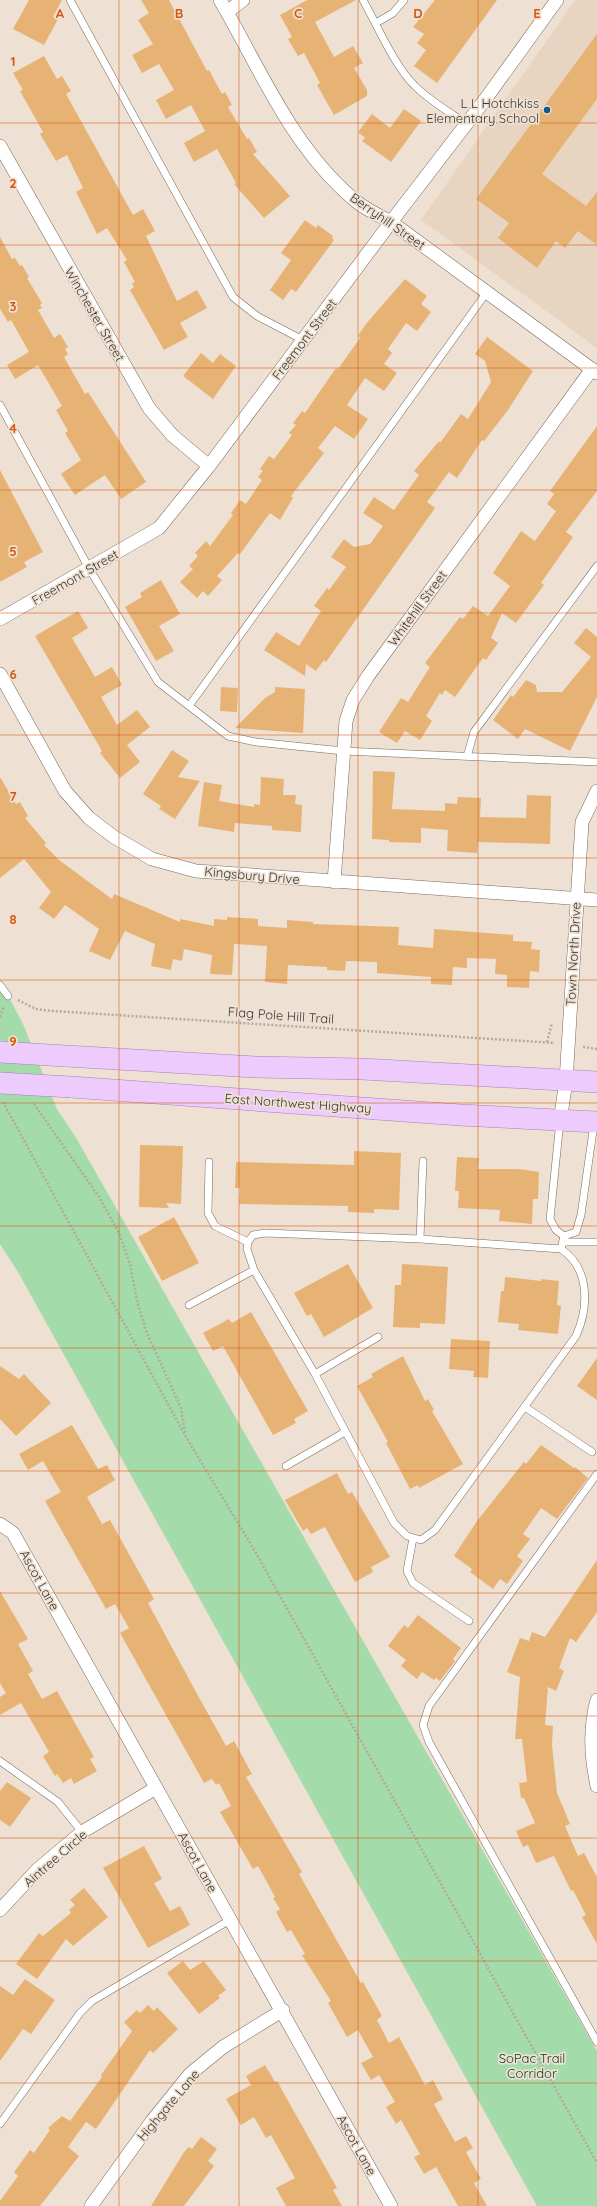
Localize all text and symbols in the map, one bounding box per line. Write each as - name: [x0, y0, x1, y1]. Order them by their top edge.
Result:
- text: A: [56, 5, 65, 21]
- text: B: [175, 5, 183, 21]
- text: C: [294, 5, 302, 21]
- text: D: [413, 5, 423, 21]
- text: E: [533, 5, 541, 21]
- text: 1: [10, 53, 16, 69]
- place label: L L Hotchkiss Elementary School: [426, 95, 539, 126]
- marker: L L Hotchkiss Elementary School: [542, 105, 552, 115]
- text: 2: [9, 175, 17, 191]
- street label: Berryhill Street: [347, 189, 429, 253]
- street label: Winchester Street: [62, 264, 128, 364]
- street label: Freemont Street: [268, 295, 340, 383]
- text: 3: [10, 298, 17, 314]
- text: 4: [9, 420, 17, 436]
- text: 5: [9, 543, 17, 559]
- street label: Freemont Street: [29, 546, 121, 608]
- street label: Whitehill Street: [384, 567, 450, 649]
- text: 6: [9, 666, 17, 682]
- text: 7: [9, 788, 17, 804]
- street label: Kingsbury Drive: [204, 863, 300, 887]
- street label: Town North Drive: [562, 902, 584, 1006]
- text: 8: [9, 911, 17, 927]
- street label: Flag Pole Hill Trail: [227, 1003, 335, 1027]
- text: 9: [9, 1033, 17, 1049]
- street label: East Northwest Highway: [224, 1090, 372, 1116]
- street label: Ascot Lane: [17, 1547, 63, 1613]
- street label: Aintree Circle: [20, 1826, 90, 1890]
- street label: Ascot Lane: [175, 1829, 221, 1895]
- park label: SoPac Trail Corridor: [499, 2050, 565, 2081]
- street label: Highgate Lane: [133, 2066, 203, 2144]
- street label: Ascot Lane: [334, 2112, 380, 2178]

